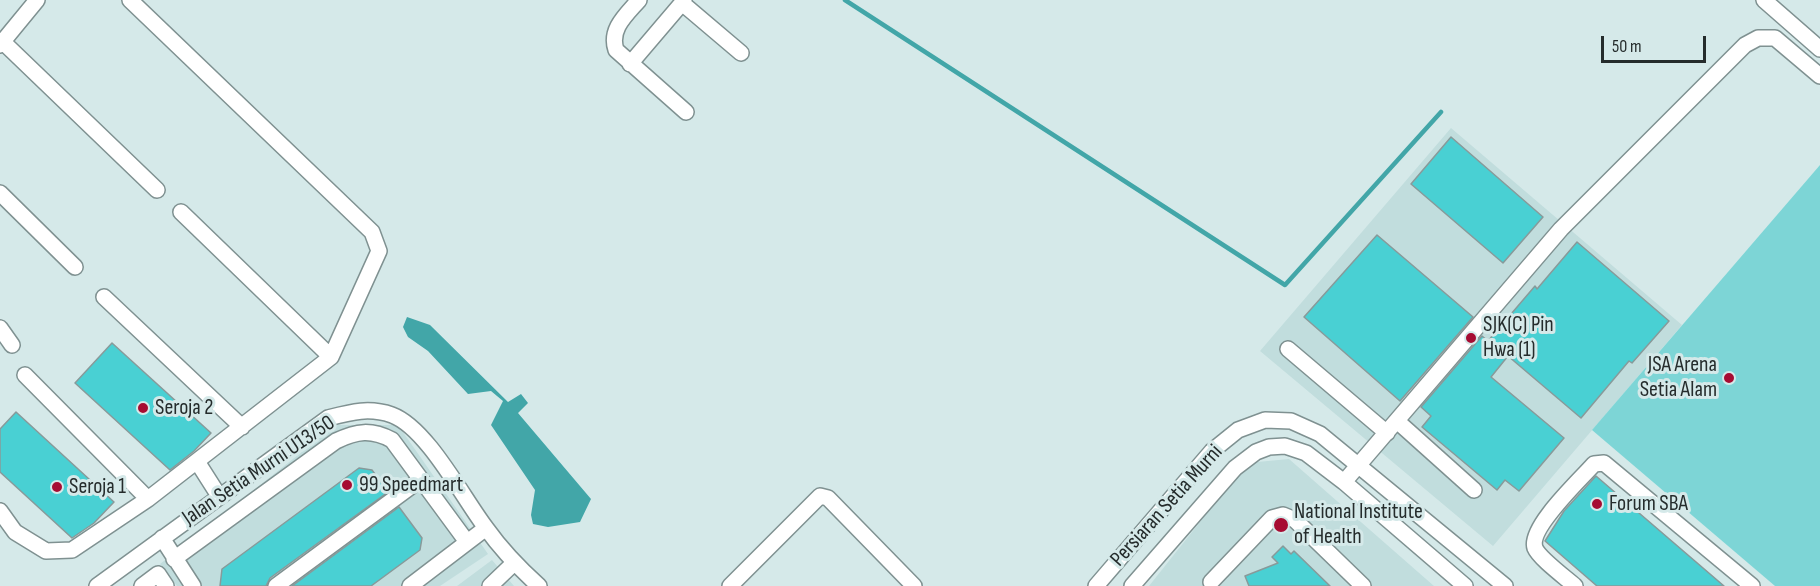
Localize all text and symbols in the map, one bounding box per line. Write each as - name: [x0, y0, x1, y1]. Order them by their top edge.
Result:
- scale bar: [1604, 24, 1709, 62]
- text: 50 m: [1612, 36, 1642, 57]
- place label: SJK(C) Pin Hwa (1): [1483, 312, 1554, 364]
- marker: SJK(C) Pin Hwa (1): [1464, 331, 1478, 345]
- place label: JSA Arena Setia Alam: [1640, 352, 1717, 404]
- marker: JSA Arena Setia Alam: [1722, 371, 1736, 385]
- place label: Seroja 2: [155, 395, 213, 421]
- marker: Seroja 2: [136, 401, 150, 415]
- street label: Jalan Setia Murni U13/50: [178, 410, 340, 532]
- street label: Persiaran Setia Murni: [1105, 440, 1229, 572]
- place label: 99 Speedmart: [359, 472, 463, 498]
- place label: Seroja 1: [69, 474, 126, 500]
- marker: 99 Speedmart: [340, 478, 354, 492]
- marker: Seroja 1: [50, 480, 64, 494]
- place label: Forum SBA: [1609, 491, 1688, 517]
- marker: Forum SBA: [1590, 497, 1604, 511]
- place label: National Institute of Health: [1294, 499, 1423, 550]
- marker: National Institute of Health: [1272, 516, 1290, 534]

